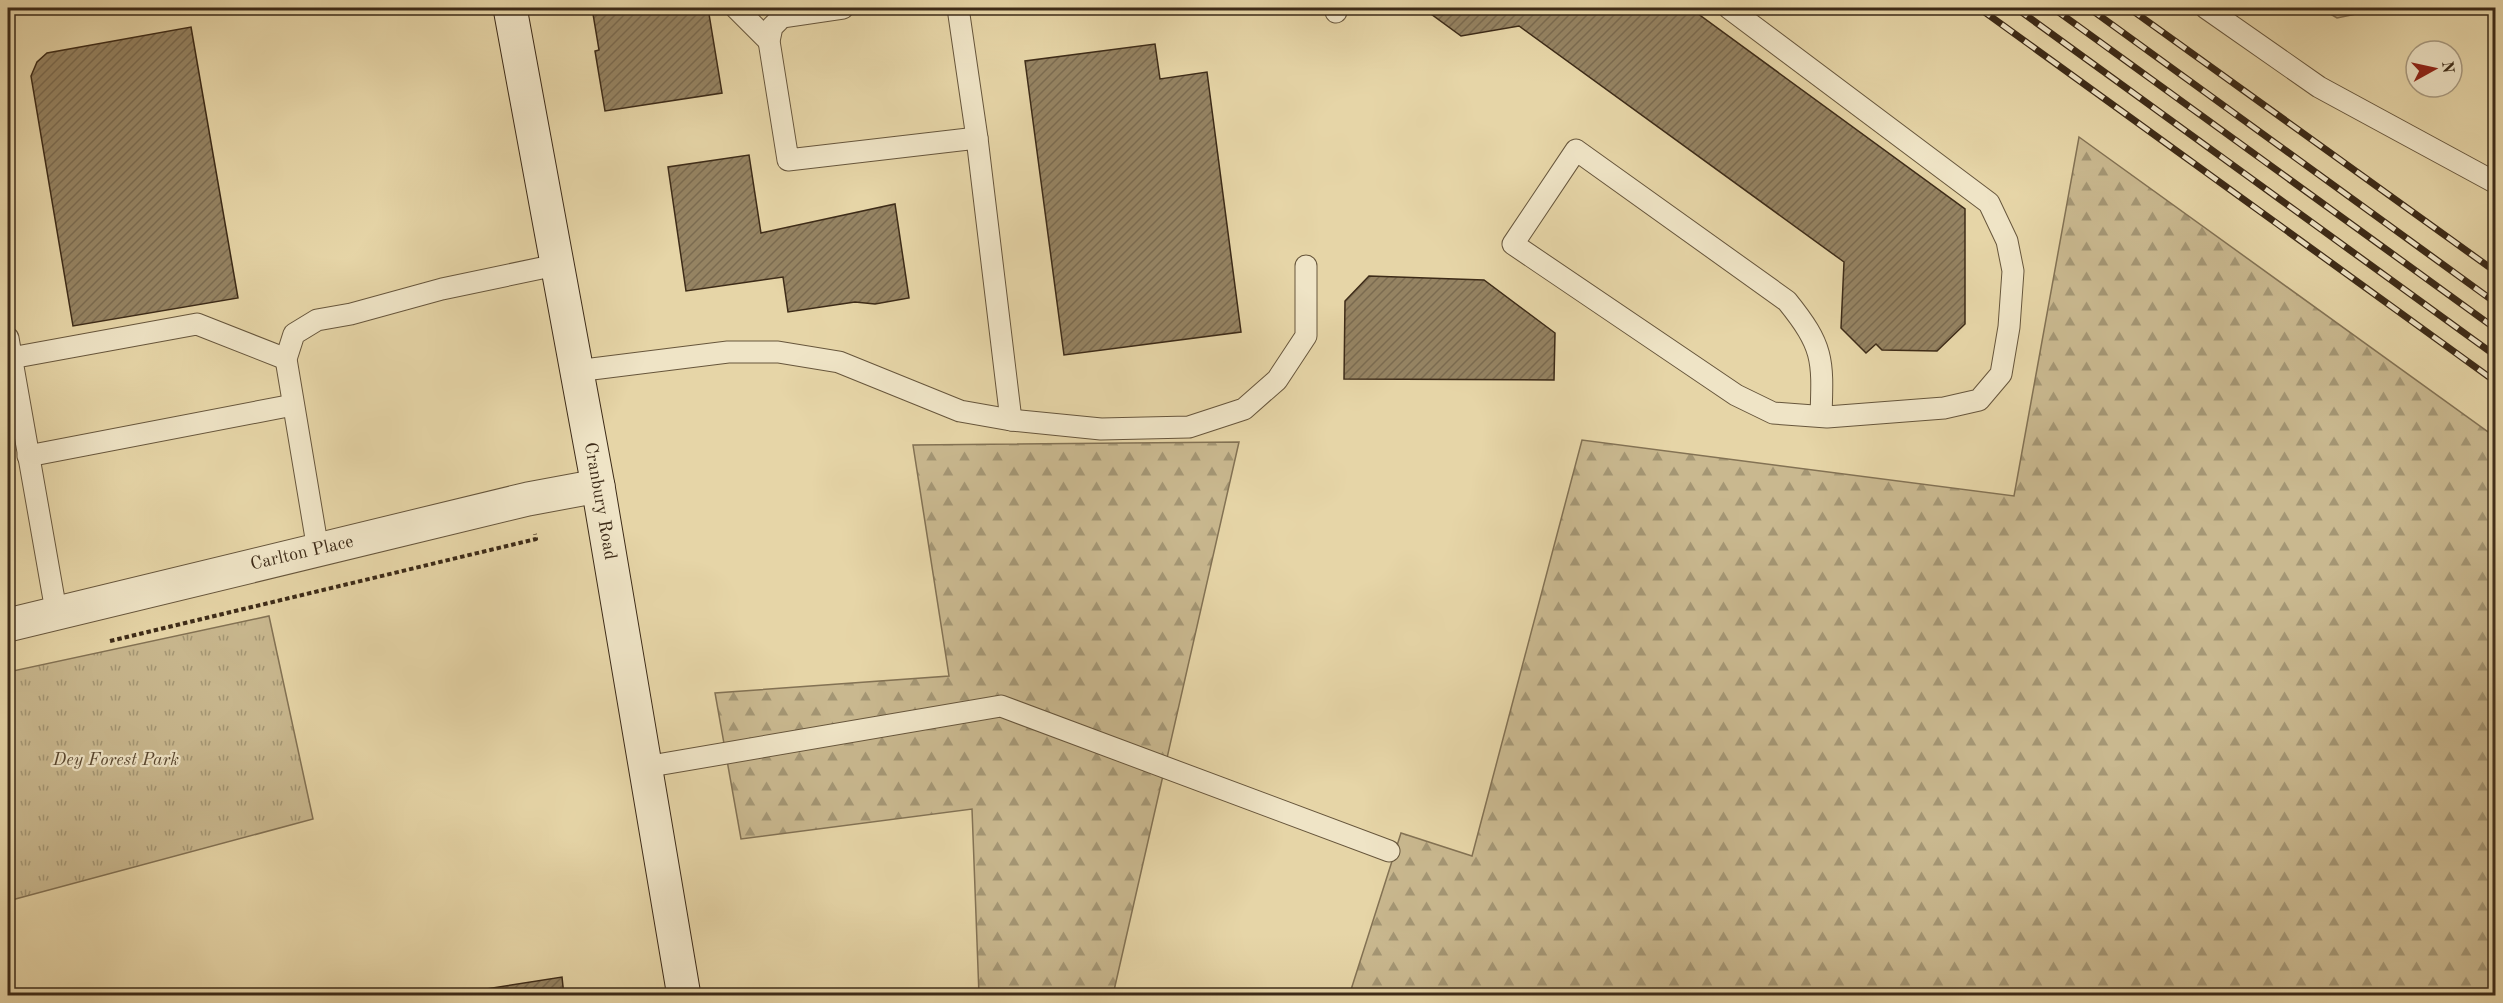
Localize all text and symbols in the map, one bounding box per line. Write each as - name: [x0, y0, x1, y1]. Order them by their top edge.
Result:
- north arrow: [2404, 39, 2464, 99]
- text: N: [2438, 60, 2456, 75]
- street label: Cranbury Road: [581, 441, 619, 561]
- street label: Carlton Place: [249, 532, 355, 574]
- park label: Dey Forest Park: [52, 751, 179, 769]

